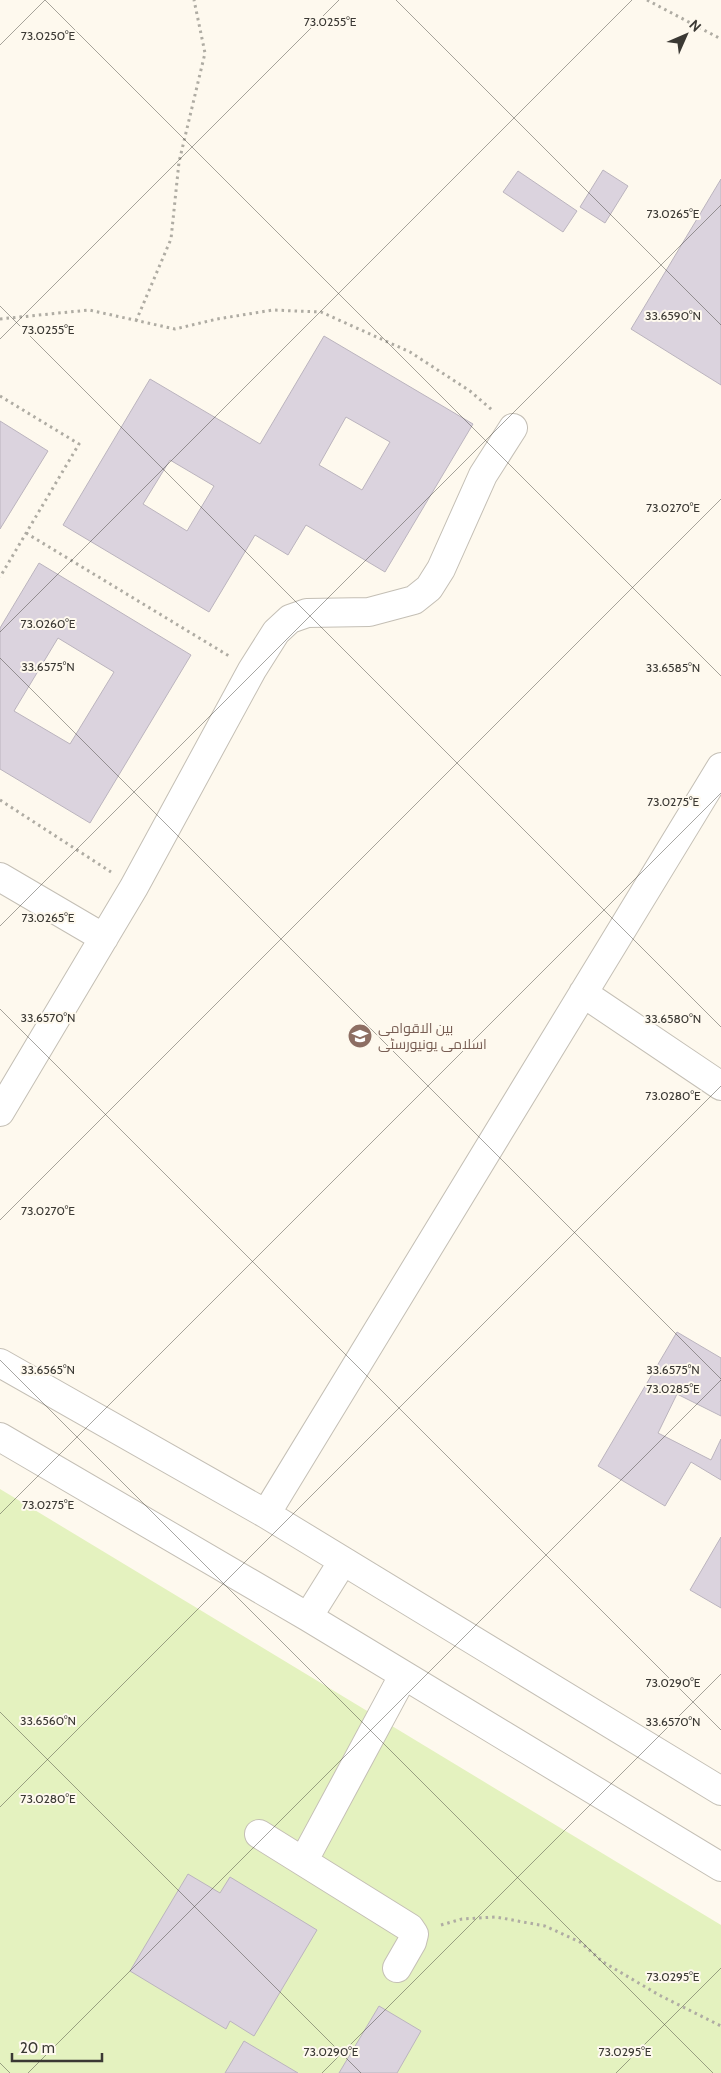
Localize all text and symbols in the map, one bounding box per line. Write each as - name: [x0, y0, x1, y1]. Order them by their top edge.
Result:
- north arrow: [661, 10, 711, 60]
- text: 73.0255°E: [304, 14, 357, 29]
- text: N: [685, 16, 705, 36]
- text: 73.0250°E: [21, 28, 76, 43]
- text: 73.0265°E: [647, 206, 700, 221]
- text: 33.6590°N: [645, 308, 701, 323]
- text: 73.0255°E: [22, 322, 75, 337]
- text: 73.0270°E: [646, 500, 700, 515]
- text: 73.0260°E: [21, 616, 76, 631]
- text: 33.6575°N: [21, 659, 75, 674]
- text: 33.6585°N: [646, 660, 700, 675]
- text: 73.0275°E: [647, 794, 699, 809]
- text: 73.0265°E: [22, 910, 75, 925]
- text: 33.6570°N: [20, 1010, 76, 1025]
- text: 33.6580°N: [645, 1011, 701, 1026]
- place label: بین الاقوامی اسلامی یونیورسٹی: [378, 1019, 487, 1053]
- school or university icon: بین الاقوامی اسلامی یونیورسٹی: [347, 1023, 373, 1049]
- text: 73.0280°E: [645, 1088, 701, 1103]
- text: 73.0270°E: [21, 1203, 75, 1218]
- text: 33.6565°N: [21, 1362, 75, 1377]
- text: 33.6575°N: [646, 1362, 700, 1377]
- text: 73.0285°E: [646, 1381, 700, 1396]
- text: 73.0275°E: [22, 1497, 74, 1512]
- text: 73.0290°E: [646, 1675, 701, 1690]
- text: 33.6560°N: [20, 1713, 76, 1728]
- text: 33.6570°N: [645, 1714, 701, 1729]
- text: 73.0280°E: [20, 1791, 76, 1806]
- text: 73.0295°E: [647, 1969, 700, 1984]
- scale bar: [12, 2030, 102, 2062]
- text: 20 m: [20, 2039, 55, 2057]
- text: 73.0290°E: [304, 2044, 359, 2059]
- text: 73.0295°E: [599, 2044, 652, 2059]

